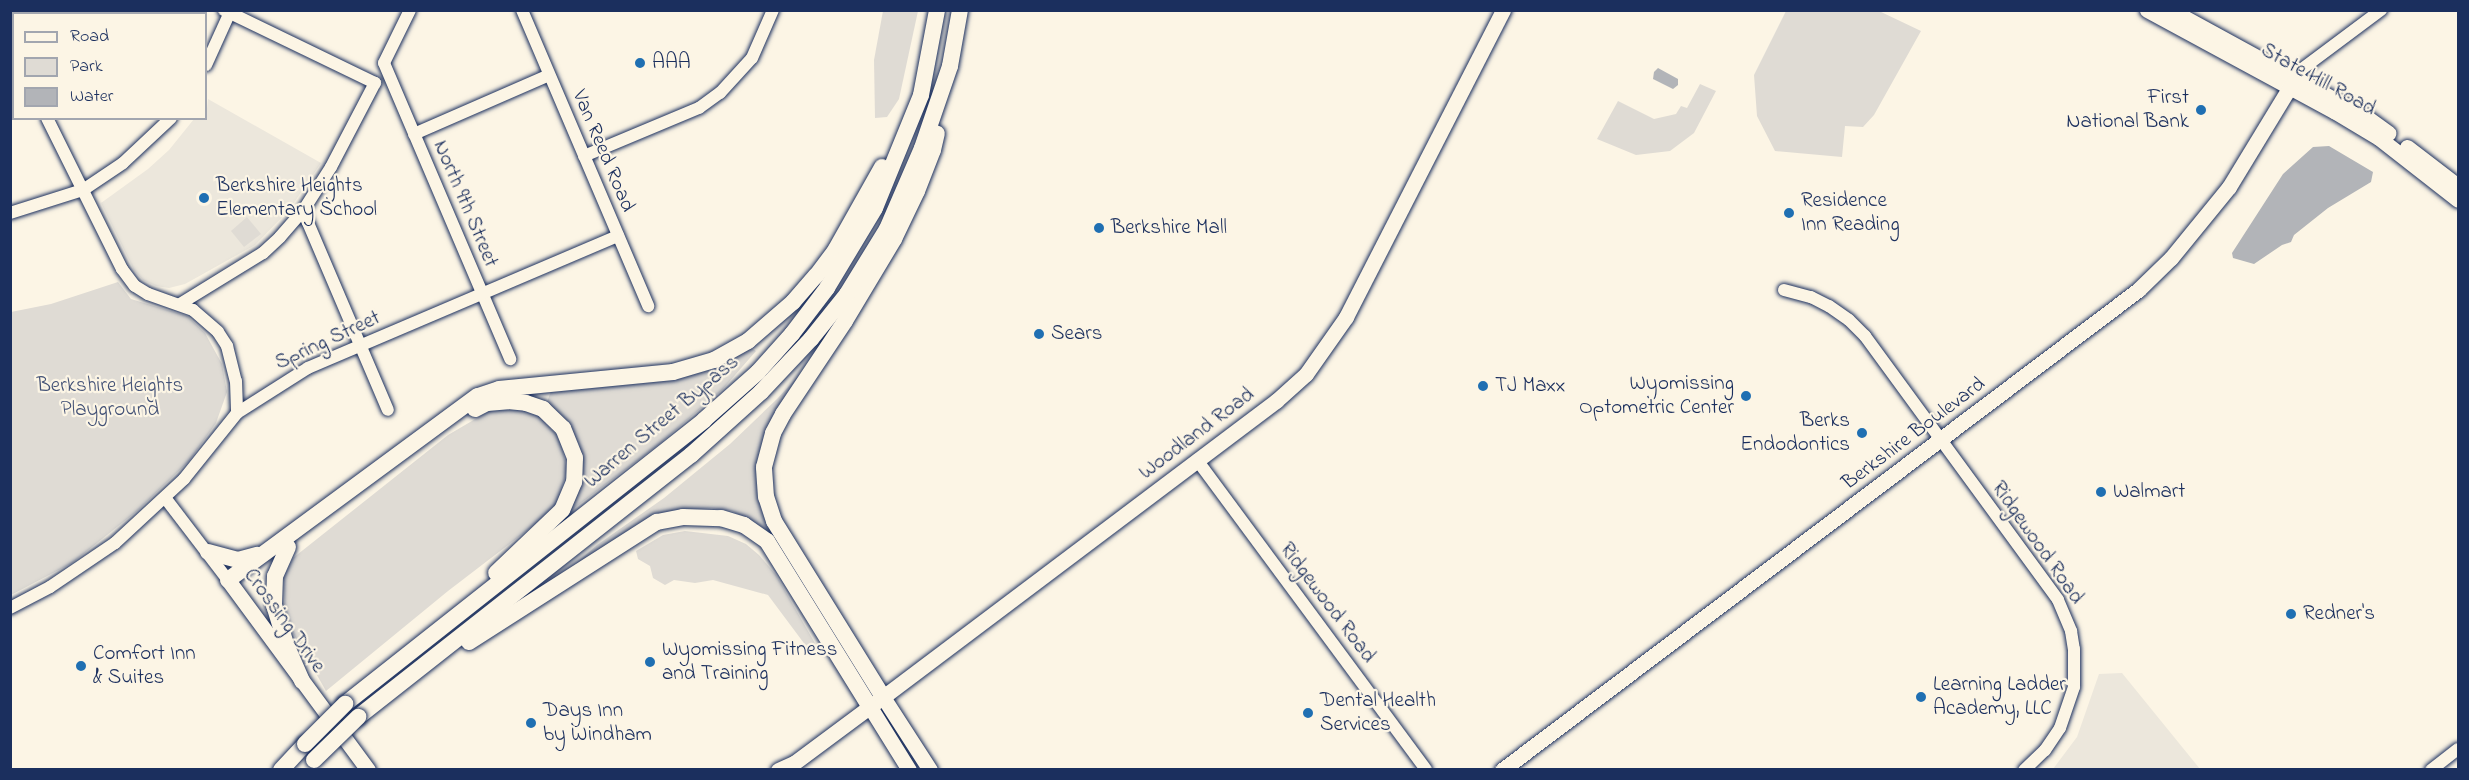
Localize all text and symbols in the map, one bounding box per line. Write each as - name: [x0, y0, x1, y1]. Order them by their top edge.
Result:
- legend: [12, 12, 207, 120]
- text: Road: [70, 24, 109, 50]
- street label: State Hill Road: [2256, 38, 2380, 122]
- place label: AAA: [652, 50, 691, 76]
- text: Park: [70, 54, 103, 80]
- marker: AAA: [633, 56, 647, 70]
- text: Water: [70, 84, 113, 110]
- place label: First National Bank: [2066, 85, 2189, 135]
- street label: Van Reed Road: [566, 86, 640, 216]
- marker: First National Bank: [2194, 103, 2208, 117]
- street label: North 9th Street: [427, 137, 503, 271]
- place label: Berkshire Heights Elementary School: [216, 173, 377, 223]
- place label: Residence Inn Reading: [1801, 188, 1900, 238]
- marker: Berkshire Heights Elementary School: [197, 191, 211, 205]
- marker: Residence Inn Reading: [1782, 206, 1796, 220]
- place label: Berkshire Mall: [1111, 215, 1227, 241]
- marker: Berkshire Mall: [1092, 221, 1106, 235]
- street label: Spring Street: [271, 306, 385, 376]
- place label: Sears: [1051, 321, 1102, 347]
- marker: Sears: [1032, 327, 1046, 341]
- street label: Warren Street Bypass: [580, 350, 744, 494]
- place label: Wyomissing Optometric Center: [1579, 371, 1734, 421]
- street label: Berkshire Boulevard: [1838, 372, 1990, 496]
- park label: Berkshire Heights Playground: [37, 373, 183, 423]
- place label: TJ Maxx: [1495, 373, 1565, 399]
- marker: TJ Maxx: [1476, 379, 1490, 393]
- street label: Woodland Road: [1134, 382, 1260, 486]
- marker: Wyomissing Optometric Center: [1739, 389, 1753, 403]
- place label: Berks Endodontics: [1740, 408, 1850, 458]
- marker: Berks Endodontics: [1855, 426, 1869, 440]
- street label: Ridgewood Road: [1985, 477, 2089, 609]
- place label: Walmart: [2113, 479, 2185, 505]
- marker: Walmart: [2094, 485, 2108, 499]
- street label: Ridgewood Road: [1274, 538, 1380, 668]
- street label: Crossing Drive: [238, 564, 330, 678]
- place label: Redner's: [2303, 601, 2375, 627]
- marker: Redner's: [2284, 607, 2298, 621]
- place label: Wyomissing Fitness and Training: [662, 637, 837, 687]
- place label: Comfort Inn & Suites: [93, 641, 196, 691]
- marker: Wyomissing Fitness and Training: [643, 655, 657, 669]
- marker: Comfort Inn & Suites: [74, 659, 88, 673]
- place label: Learning Ladder Academy, LLC: [1933, 672, 2066, 722]
- place label: Dental Health Services: [1320, 688, 1436, 738]
- marker: Learning Ladder Academy, LLC: [1914, 690, 1928, 704]
- place label: Days Inn by Windham: [543, 698, 652, 748]
- marker: Dental Health Services: [1301, 706, 1315, 720]
- marker: Days Inn by Windham: [524, 716, 538, 730]

